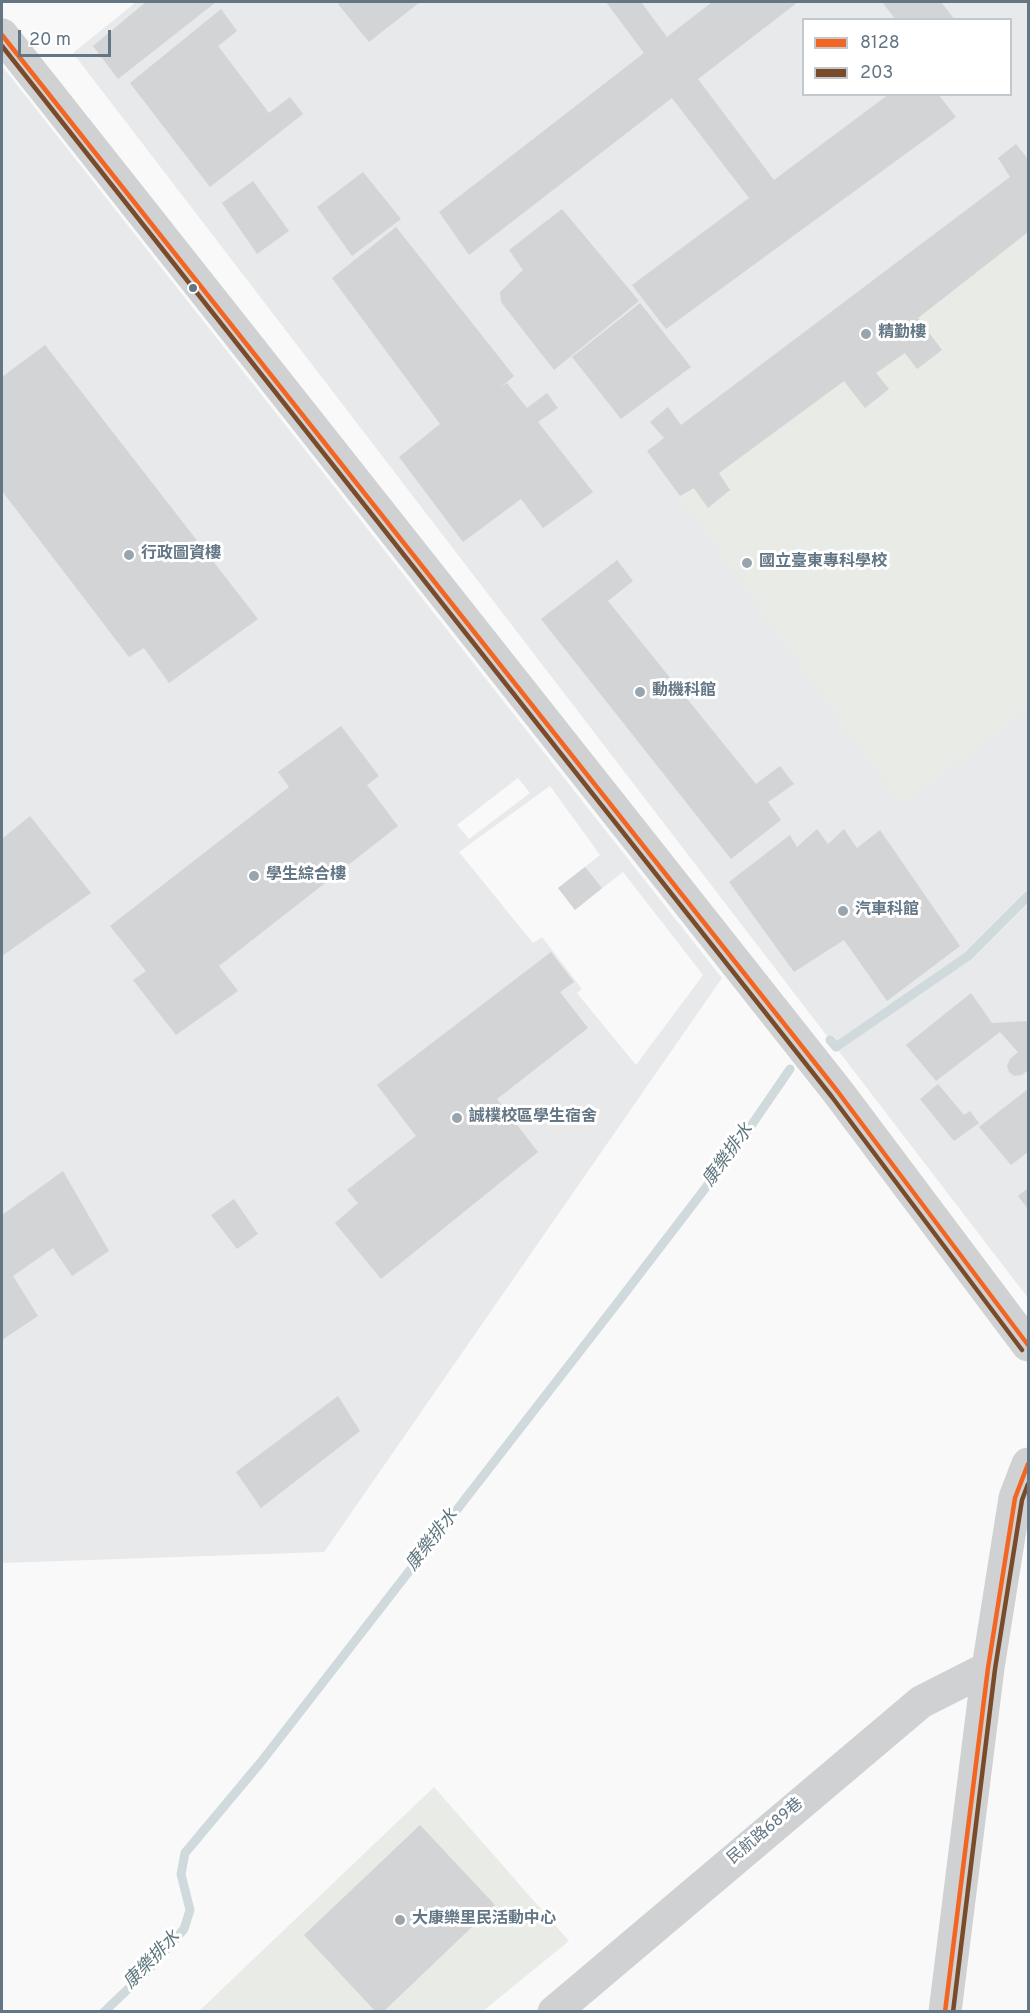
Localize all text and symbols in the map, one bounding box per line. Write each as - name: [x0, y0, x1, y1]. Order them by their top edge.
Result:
- scale bar: [21, 18, 114, 56]
- legend: [802, 18, 1012, 96]
- text: 20 m: [29, 29, 71, 52]
- text: 8128: [860, 32, 900, 55]
- text: 203: [860, 62, 893, 85]
- unlabelled marker: [187, 282, 199, 294]
- place label: 精勤樓: [878, 324, 926, 344]
- marker: 精勤樓: [859, 327, 873, 341]
- place label: 行政圖資樓: [141, 545, 221, 565]
- marker: 行政圖資樓: [122, 548, 136, 562]
- place label: 國立臺東專科學校: [759, 553, 887, 573]
- marker: 國立臺東專科學校: [740, 556, 754, 570]
- place label: 動機科館: [652, 682, 716, 702]
- marker: 動機科館: [633, 685, 647, 699]
- place label: 學生綜合樓: [266, 866, 346, 886]
- marker: 學生綜合樓: [247, 869, 261, 883]
- place label: 汽車科館: [855, 901, 919, 921]
- marker: 汽車科館: [836, 904, 850, 918]
- place label: 誠樸校區學生宿舍: [469, 1108, 597, 1128]
- marker: 誠樸校區學生宿舍: [450, 1111, 464, 1125]
- water label: 康樂排水: [699, 1121, 759, 1191]
- water label: 康樂排水: [402, 1506, 464, 1576]
- street label: 民航路689巷: [724, 1795, 808, 1869]
- place label: 大康樂里民活動中心: [412, 1910, 556, 1930]
- marker: 大康樂里民活動中心: [393, 1913, 407, 1927]
- water label: 康樂排水: [120, 1928, 186, 1994]

